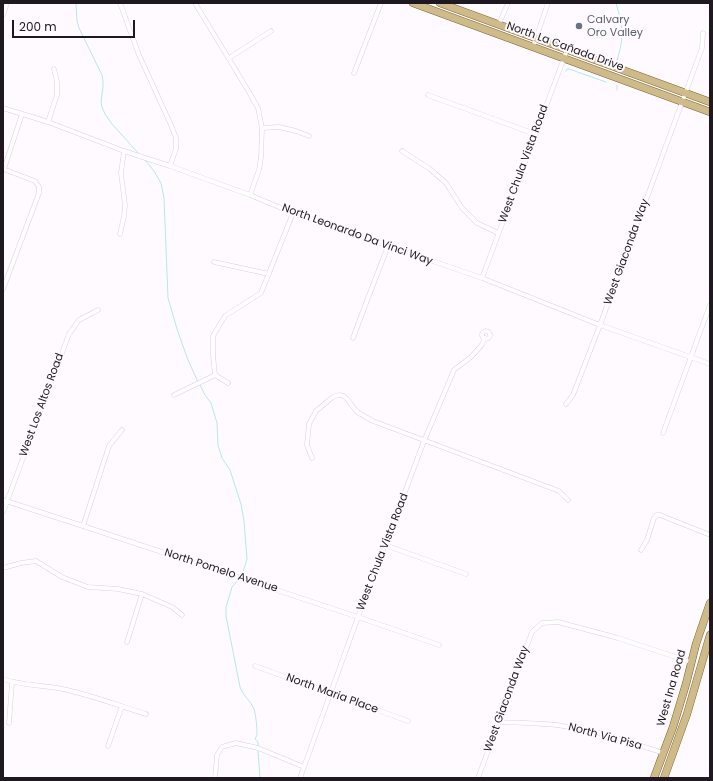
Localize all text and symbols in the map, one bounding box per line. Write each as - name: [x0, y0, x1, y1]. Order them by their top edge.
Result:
- scale bar: [14, 12, 137, 38]
- place label: Calvary Oro Valley: [587, 13, 643, 39]
- text: 200 m: [19, 18, 57, 35]
- street label: North La Cañada Drive: [505, 20, 625, 74]
- marker: Calvary Oro Valley: [574, 21, 584, 31]
- street label: West Chula Vista Road: [496, 103, 552, 225]
- street label: West Giaconda Way: [602, 197, 652, 307]
- street label: North Leonardo Da Vinci Way: [280, 202, 434, 268]
- street label: West Los Altos Road: [17, 351, 67, 459]
- street label: West Chula Vista Road: [354, 491, 412, 613]
- street label: North Pomelo Avenue: [163, 546, 279, 596]
- street label: West Giaconda Way: [482, 644, 532, 754]
- street label: West Ina Road: [655, 648, 689, 728]
- street label: North Maria Place: [284, 671, 380, 717]
- street label: North Via Pisa: [567, 721, 643, 753]

